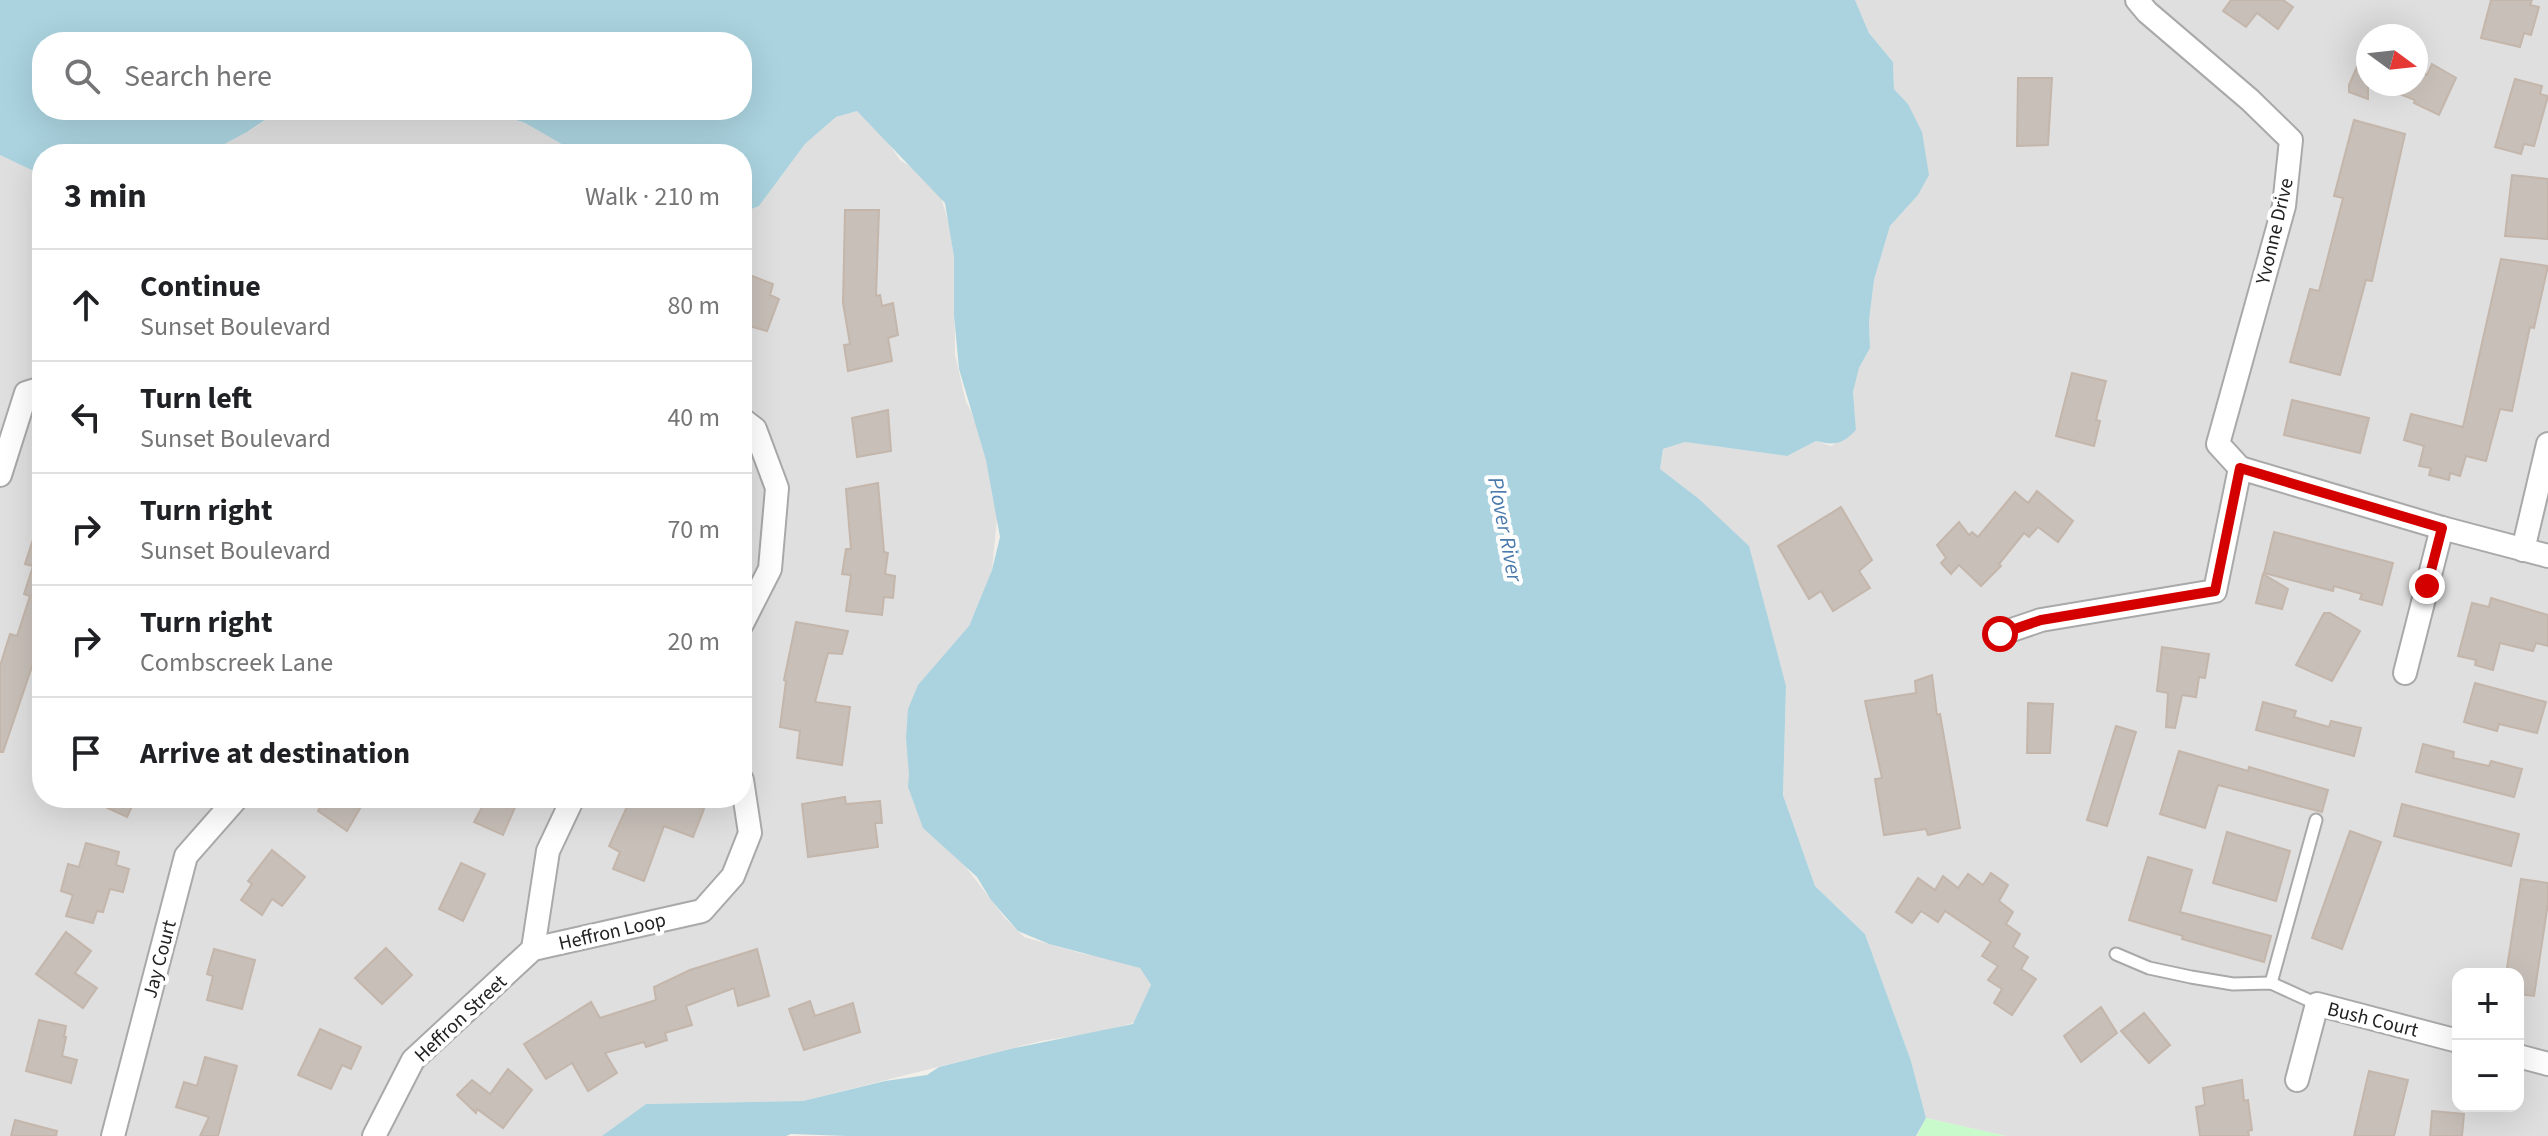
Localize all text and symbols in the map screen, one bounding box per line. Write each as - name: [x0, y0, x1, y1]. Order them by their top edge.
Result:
- north arrow: [2356, 24, 2428, 96]
- search box: [32, 32, 752, 120]
- icon: search: [60, 54, 104, 98]
- text: Search here: [124, 55, 272, 98]
- text: 3 min: [64, 172, 147, 221]
- street label: Yvonne Drive: [2249, 175, 2301, 288]
- text: Walk · 210 m: [585, 178, 720, 215]
- text: Continue: [140, 265, 261, 308]
- icon: ahead: [64, 283, 108, 327]
- text: 80 m: [667, 287, 720, 324]
- text: Sunset Boulevard: [140, 308, 331, 345]
- text: Turn left: [140, 377, 252, 420]
- icon: left: [64, 395, 108, 439]
- text: 40 m: [667, 399, 720, 436]
- text: Sunset Boulevard: [140, 420, 331, 457]
- water label: Plover River: [1479, 474, 1531, 586]
- text: Turn right: [140, 489, 272, 532]
- icon: right: [64, 507, 108, 551]
- text: 70 m: [667, 511, 720, 548]
- text: Sunset Boulevard: [140, 532, 331, 569]
- route end: [2409, 568, 2445, 604]
- text: Turn right: [140, 601, 272, 644]
- route start: [1982, 616, 2018, 652]
- icon: right: [64, 619, 108, 663]
- text: 20 m: [667, 623, 720, 660]
- text: Combscreek Lane: [140, 644, 333, 681]
- icon: arrive: [64, 731, 108, 775]
- text: Arrive at destination: [140, 732, 410, 775]
- street label: Heffron Loop: [556, 906, 669, 958]
- street label: Jay Court: [136, 917, 184, 1001]
- street label: Heffron Street: [408, 968, 513, 1069]
- map controls: [2452, 968, 2524, 1112]
- button: +: [2452, 968, 2524, 1040]
- street label: Bush Court: [2324, 995, 2421, 1045]
- button: −: [2452, 1040, 2524, 1112]

